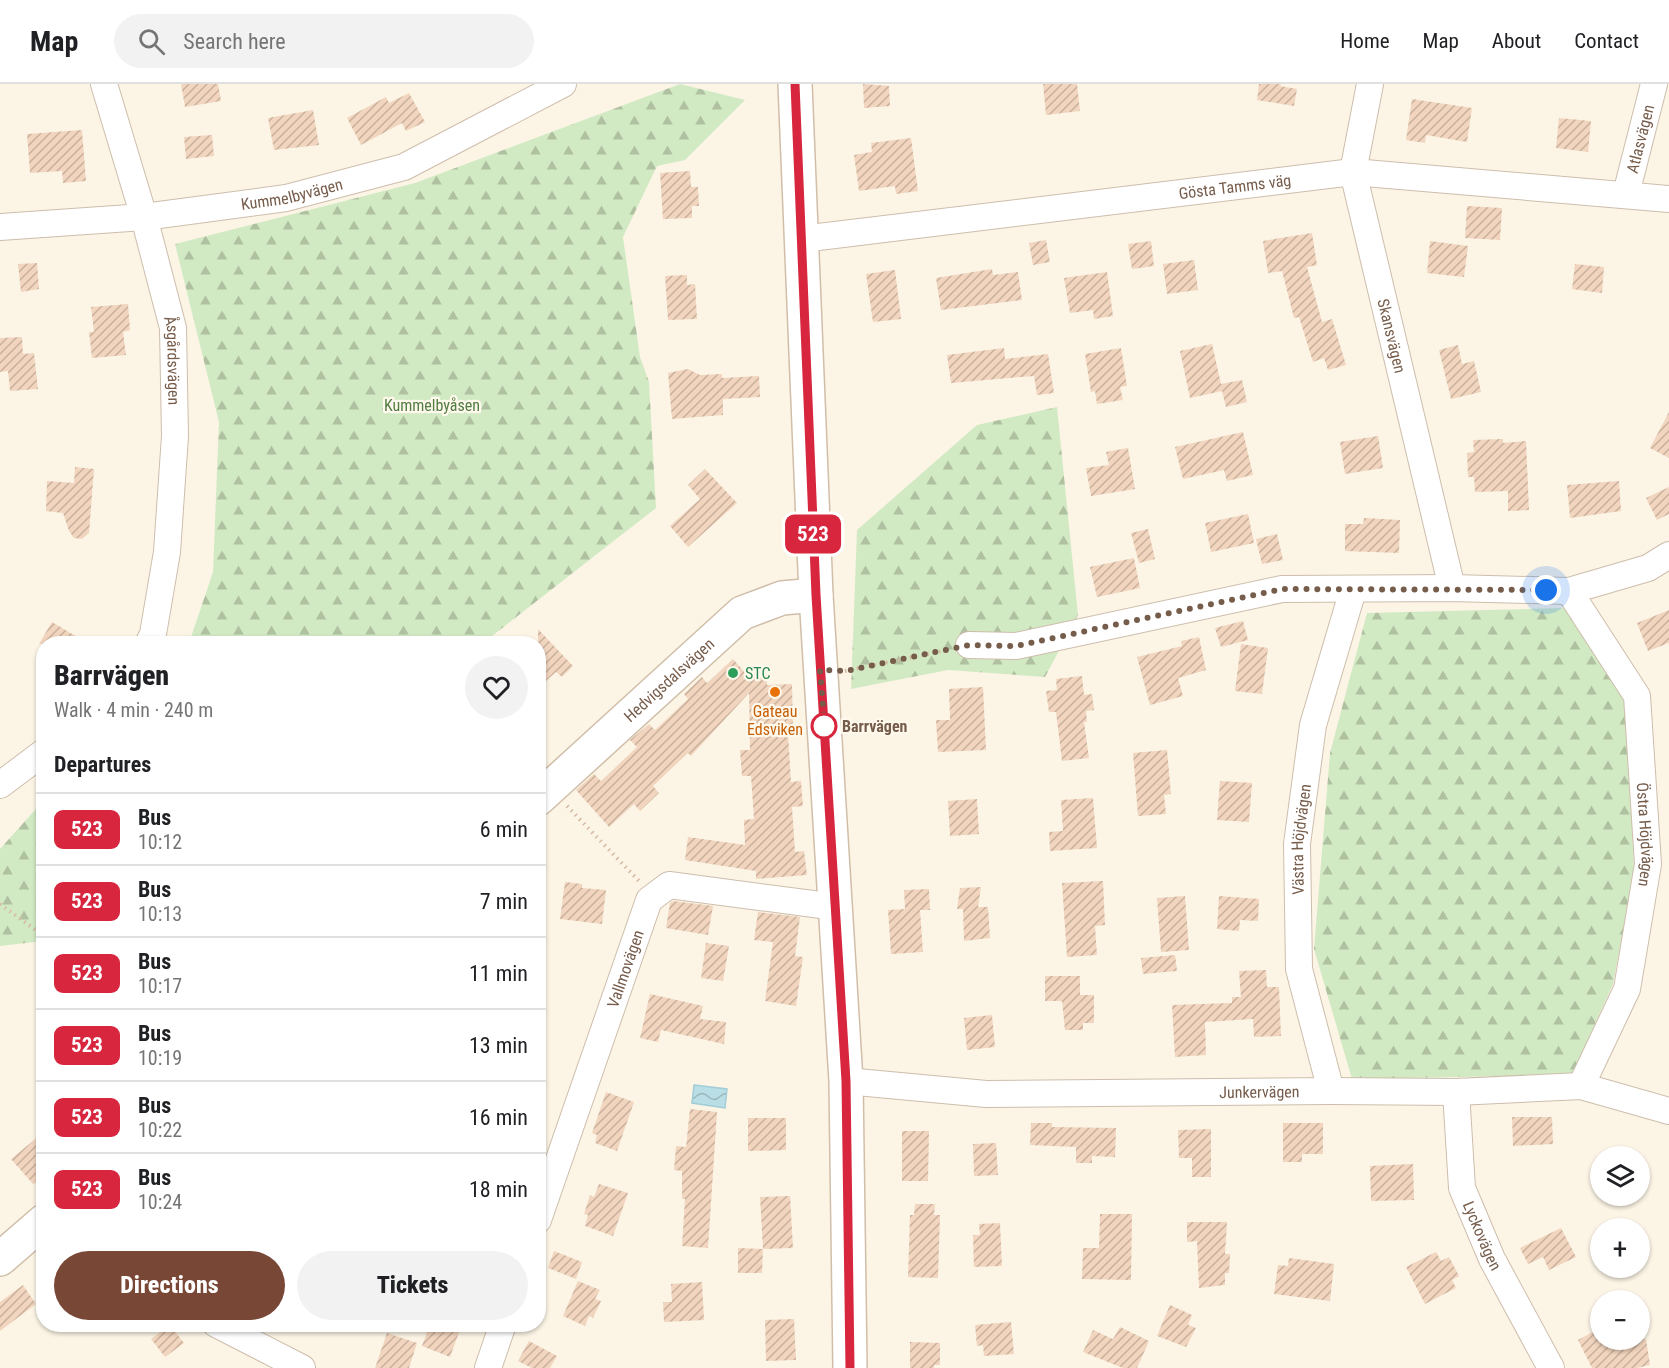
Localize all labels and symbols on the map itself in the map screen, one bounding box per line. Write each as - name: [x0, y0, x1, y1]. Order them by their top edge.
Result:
- street label: Atlasvägen: [1623, 103, 1658, 175]
- street label: Gösta Tamms väg: [1178, 171, 1292, 203]
- street label: Kummelbyvägen: [240, 175, 345, 214]
- street label: Skansvägen: [1373, 297, 1410, 375]
- street label: Åsgårdsvägen: [160, 313, 183, 405]
- park label: Kummelbyåsen: [384, 396, 480, 415]
- line badge: 523: [778, 514, 848, 554]
- your location: [1531, 575, 1561, 605]
- street label: Hedvigsdalsvägen: [620, 634, 718, 726]
- place label: STC: [745, 664, 770, 683]
- marker: STC: [726, 666, 740, 680]
- marker: Gateau Edsviken: [768, 685, 782, 699]
- place label: Gateau Edsviken: [747, 702, 803, 739]
- marker: Barrvägen: [811, 713, 837, 739]
- place label: Barrvägen: [842, 717, 908, 736]
- street label: Östra Höjdvägen: [1633, 782, 1657, 888]
- street label: Västra Höjdvägen: [1288, 783, 1315, 895]
- street label: Vallmovägen: [603, 927, 648, 1010]
- street label: Junkervägen: [1219, 1082, 1300, 1102]
- street label: Lyckovägen: [1459, 1199, 1505, 1274]

